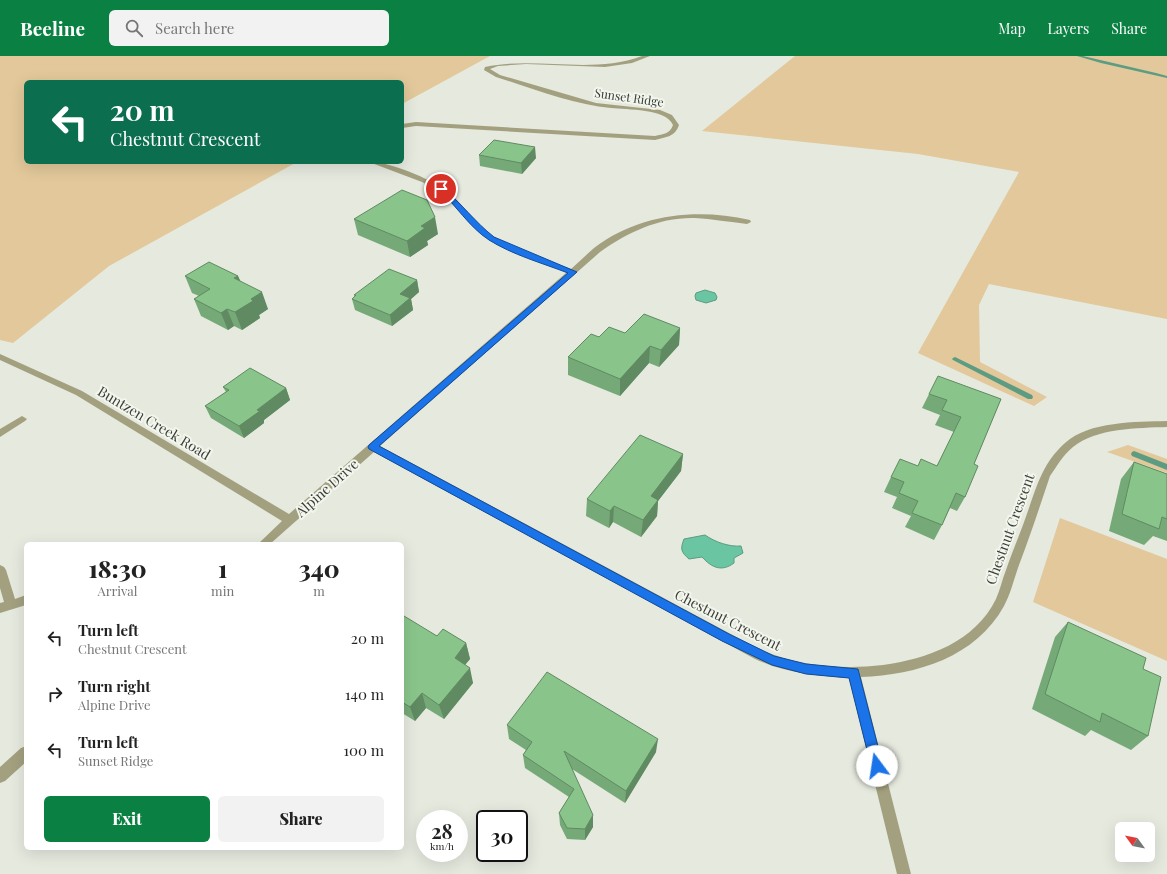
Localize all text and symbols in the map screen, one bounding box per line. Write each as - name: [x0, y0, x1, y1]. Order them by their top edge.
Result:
- search box: [109, 10, 389, 46]
- text: Beeline: [20, 15, 85, 41]
- icon: search: [123, 17, 145, 39]
- text: Search here: [155, 18, 234, 38]
- text: Map: [998, 19, 1026, 38]
- text: Layers: [1048, 19, 1089, 38]
- text: Share: [1111, 19, 1147, 38]
- street label: Sunset Ridge: [594, 84, 665, 110]
- text: 20 m: [110, 91, 175, 128]
- icon: left: [44, 96, 96, 148]
- text: Chestnut Crescent: [110, 127, 260, 151]
- pin: [424, 172, 458, 206]
- icon: arrive: [430, 178, 452, 200]
- street label: Buntzen Creek Road: [94, 381, 214, 464]
- street label: Alpine Drive: [290, 454, 362, 522]
- street label: Chestnut Crescent: [981, 470, 1039, 587]
- text: 18:30: [89, 552, 147, 584]
- text: 1: [218, 552, 227, 584]
- text: 340: [299, 552, 340, 584]
- text: Arrival: [98, 582, 138, 599]
- text: min: [211, 582, 234, 599]
- text: m: [313, 582, 325, 599]
- street label: Chestnut Crescent: [672, 585, 786, 655]
- text: Turn left: [78, 620, 139, 640]
- icon: left: [44, 627, 66, 649]
- text: 20 m: [351, 628, 384, 648]
- text: Chestnut Crescent: [78, 640, 187, 657]
- text: Turn right: [78, 676, 151, 696]
- icon: right: [44, 683, 66, 705]
- text: 140 m: [345, 684, 384, 704]
- text: Alpine Drive: [78, 696, 151, 713]
- text: Turn left: [78, 732, 139, 752]
- icon: left: [44, 739, 66, 761]
- text: 100 m: [343, 740, 384, 760]
- position arrow: [856, 745, 898, 787]
- text: Sunset Ridge: [78, 752, 153, 769]
- button: Exit: [44, 796, 210, 842]
- button: Share: [218, 796, 384, 842]
- speed limit sign: 30: [476, 810, 528, 862]
- text: 28: [431, 817, 453, 844]
- north arrow: [1115, 822, 1155, 862]
- map controls: [1115, 822, 1155, 862]
- text: km/h: [430, 839, 454, 853]

